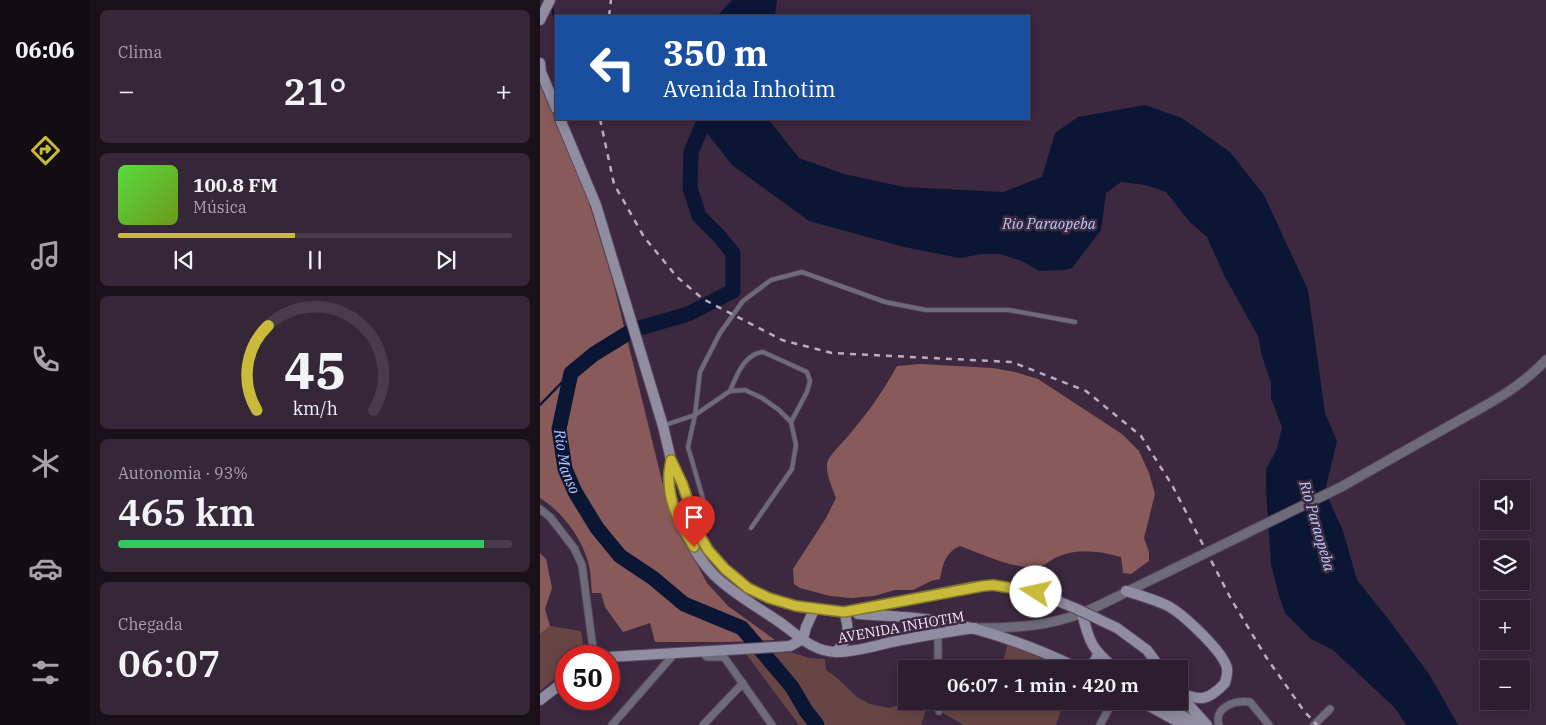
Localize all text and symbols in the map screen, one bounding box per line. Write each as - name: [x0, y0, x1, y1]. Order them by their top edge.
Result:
- text: 350 m: [663, 30, 768, 76]
- text: 06:06: [15, 35, 75, 64]
- icon: left: [580, 35, 645, 100]
- text: Clima: [118, 42, 162, 62]
- text: 21°: [283, 66, 347, 115]
- text: −: [118, 72, 135, 109]
- text: +: [495, 72, 512, 109]
- text: Avenida Inhotim: [663, 74, 836, 103]
- icon: directions: [28, 133, 63, 168]
- text: 100.8 FM: [193, 173, 278, 197]
- text: Música: [193, 197, 247, 217]
- water label: Rio Paraopeba: [1001, 214, 1097, 233]
- icon: music: [28, 238, 63, 273]
- icon: previous: [170, 246, 198, 274]
- icon: pause: [301, 246, 329, 274]
- icon: next: [432, 246, 460, 274]
- text: 45: [284, 336, 346, 403]
- icon: phone: [28, 342, 63, 377]
- text: km/h: [292, 397, 338, 420]
- water label: Rio Manso: [550, 427, 585, 497]
- icon: climate: [28, 446, 63, 481]
- text: Autonomia · 93%: [118, 463, 248, 483]
- water label: Rio Paraopeba: [1295, 477, 1340, 574]
- map controls: [1480, 480, 1530, 710]
- button: sound: [1480, 480, 1530, 530]
- text: 465 km: [118, 487, 255, 536]
- pin: [673, 496, 715, 547]
- icon: arrive: [680, 503, 708, 531]
- button: layers: [1480, 540, 1530, 590]
- icon: car: [28, 551, 63, 586]
- position arrow: [1009, 565, 1061, 617]
- button: +: [1480, 600, 1530, 650]
- street label: AVENIDA INHOTIM: [836, 607, 966, 647]
- text: Chegada: [118, 614, 183, 634]
- text: 06:07: [118, 638, 221, 687]
- speed limit sign: 50: [555, 645, 620, 710]
- icon: filters: [28, 655, 63, 690]
- button: −: [1480, 660, 1530, 710]
- text: 06:07 · 1 min · 420 m: [947, 673, 1139, 697]

